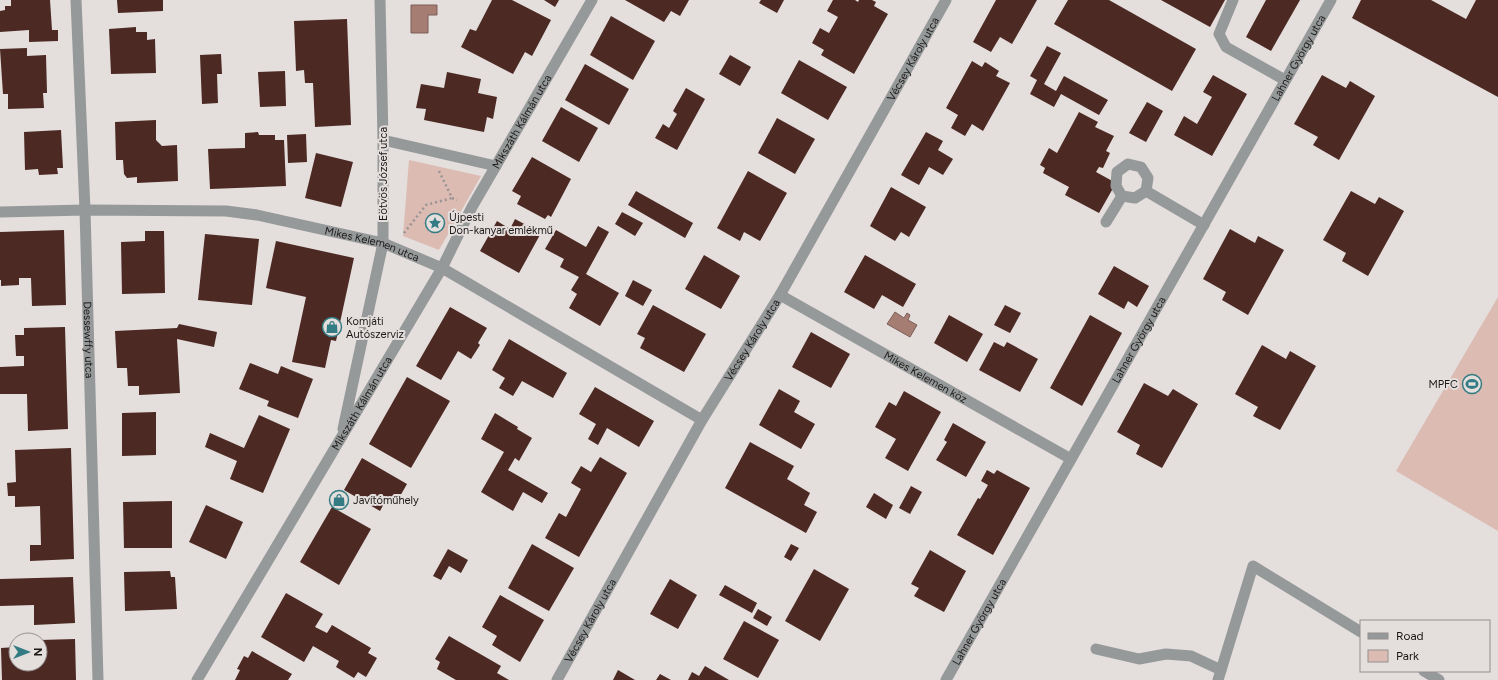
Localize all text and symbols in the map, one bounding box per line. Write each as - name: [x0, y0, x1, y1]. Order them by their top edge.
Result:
- street label: Lahner György utca: [1269, 13, 1328, 103]
- street label: Vécsey Károly utca: [885, 15, 942, 103]
- street label: Mikszáth Kálmán utca: [490, 72, 554, 171]
- street label: Eötvös József utca: [377, 127, 390, 221]
- place label: Újpesti Don-kanyar emlékmű: [449, 210, 553, 237]
- place icon: Újpesti Don-kanyar emlékmű: [424, 212, 446, 234]
- street label: Mikes Kelemen utca: [323, 224, 421, 265]
- street label: Lahner György utca: [1110, 295, 1169, 385]
- street label: Vécsey Károly utca: [722, 297, 783, 384]
- street label: Dessewffy utca: [81, 301, 96, 378]
- place label: Komjáti Autószerviz: [346, 315, 404, 341]
- shop icon: Komjáti Autószerviz: [321, 316, 343, 338]
- street label: Mikes Kelemen köz: [881, 349, 969, 406]
- street label: Mikszáth Kálmán utca: [329, 354, 395, 453]
- sports icon: MPFC: [1461, 373, 1483, 395]
- place label: MPFC: [1428, 378, 1458, 391]
- shop icon: Javítóműhely: [328, 489, 350, 511]
- place label: Javítóműhely: [353, 494, 419, 507]
- street label: Lahner György utca: [950, 576, 1009, 667]
- street label: Vécsey Károly utca: [562, 577, 619, 665]
- legend: [1360, 620, 1490, 672]
- text: Road: [1396, 629, 1424, 643]
- north arrow: [8, 632, 48, 672]
- text: N: [31, 648, 44, 656]
- text: Park: [1396, 649, 1419, 663]

